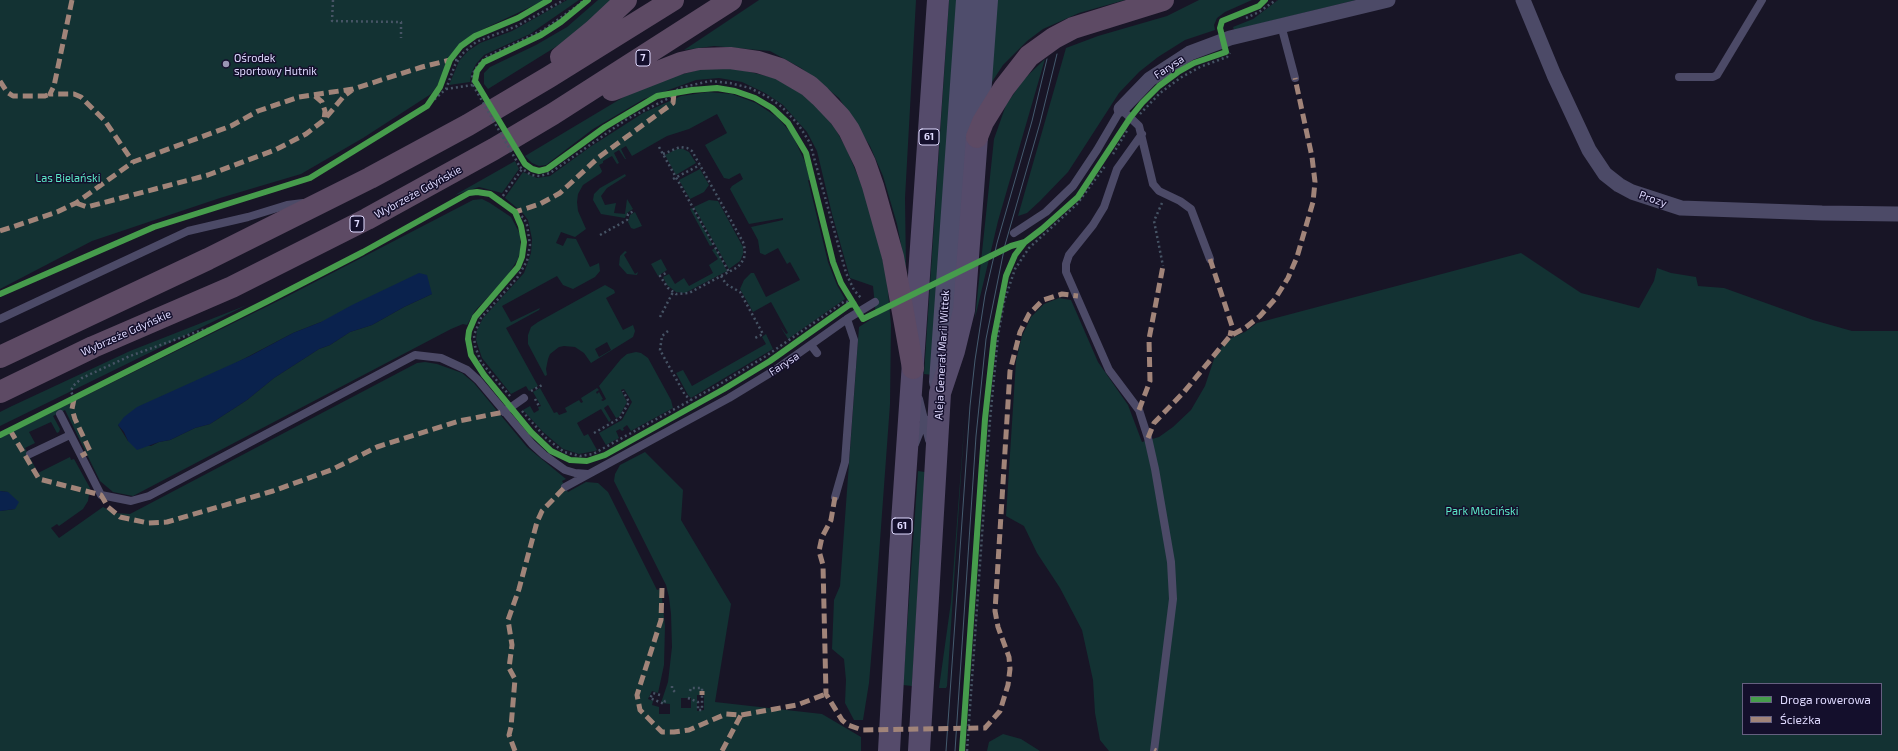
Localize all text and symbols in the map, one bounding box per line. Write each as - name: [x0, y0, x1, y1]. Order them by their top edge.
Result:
- road number: 7: [636, 50, 650, 66]
- place label: Ośrodek sportowy Hutnik: [234, 51, 317, 77]
- street label: Farysa: [1151, 52, 1187, 82]
- marker: Ośrodek sportowy Hutnik: [221, 59, 231, 69]
- road number: 61: [919, 129, 939, 145]
- street label: Wybrzeże Gdyńskie: [372, 163, 464, 221]
- park label: Las Bielański: [36, 171, 100, 185]
- street label: Prozy: [1637, 188, 1669, 210]
- road number: 7: [350, 216, 364, 232]
- street label: Aleja Generał Marii Wittek: [932, 290, 952, 420]
- street label: Wybrzeże Gdyńskie: [79, 307, 173, 359]
- street label: Farysa: [766, 349, 802, 379]
- park label: Park Młociński: [1446, 504, 1518, 518]
- road number: 61: [892, 518, 912, 534]
- legend: [1742, 683, 1882, 735]
- text: Droga rowerowa: [1780, 692, 1871, 706]
- text: Ścieżka: [1780, 712, 1821, 726]

